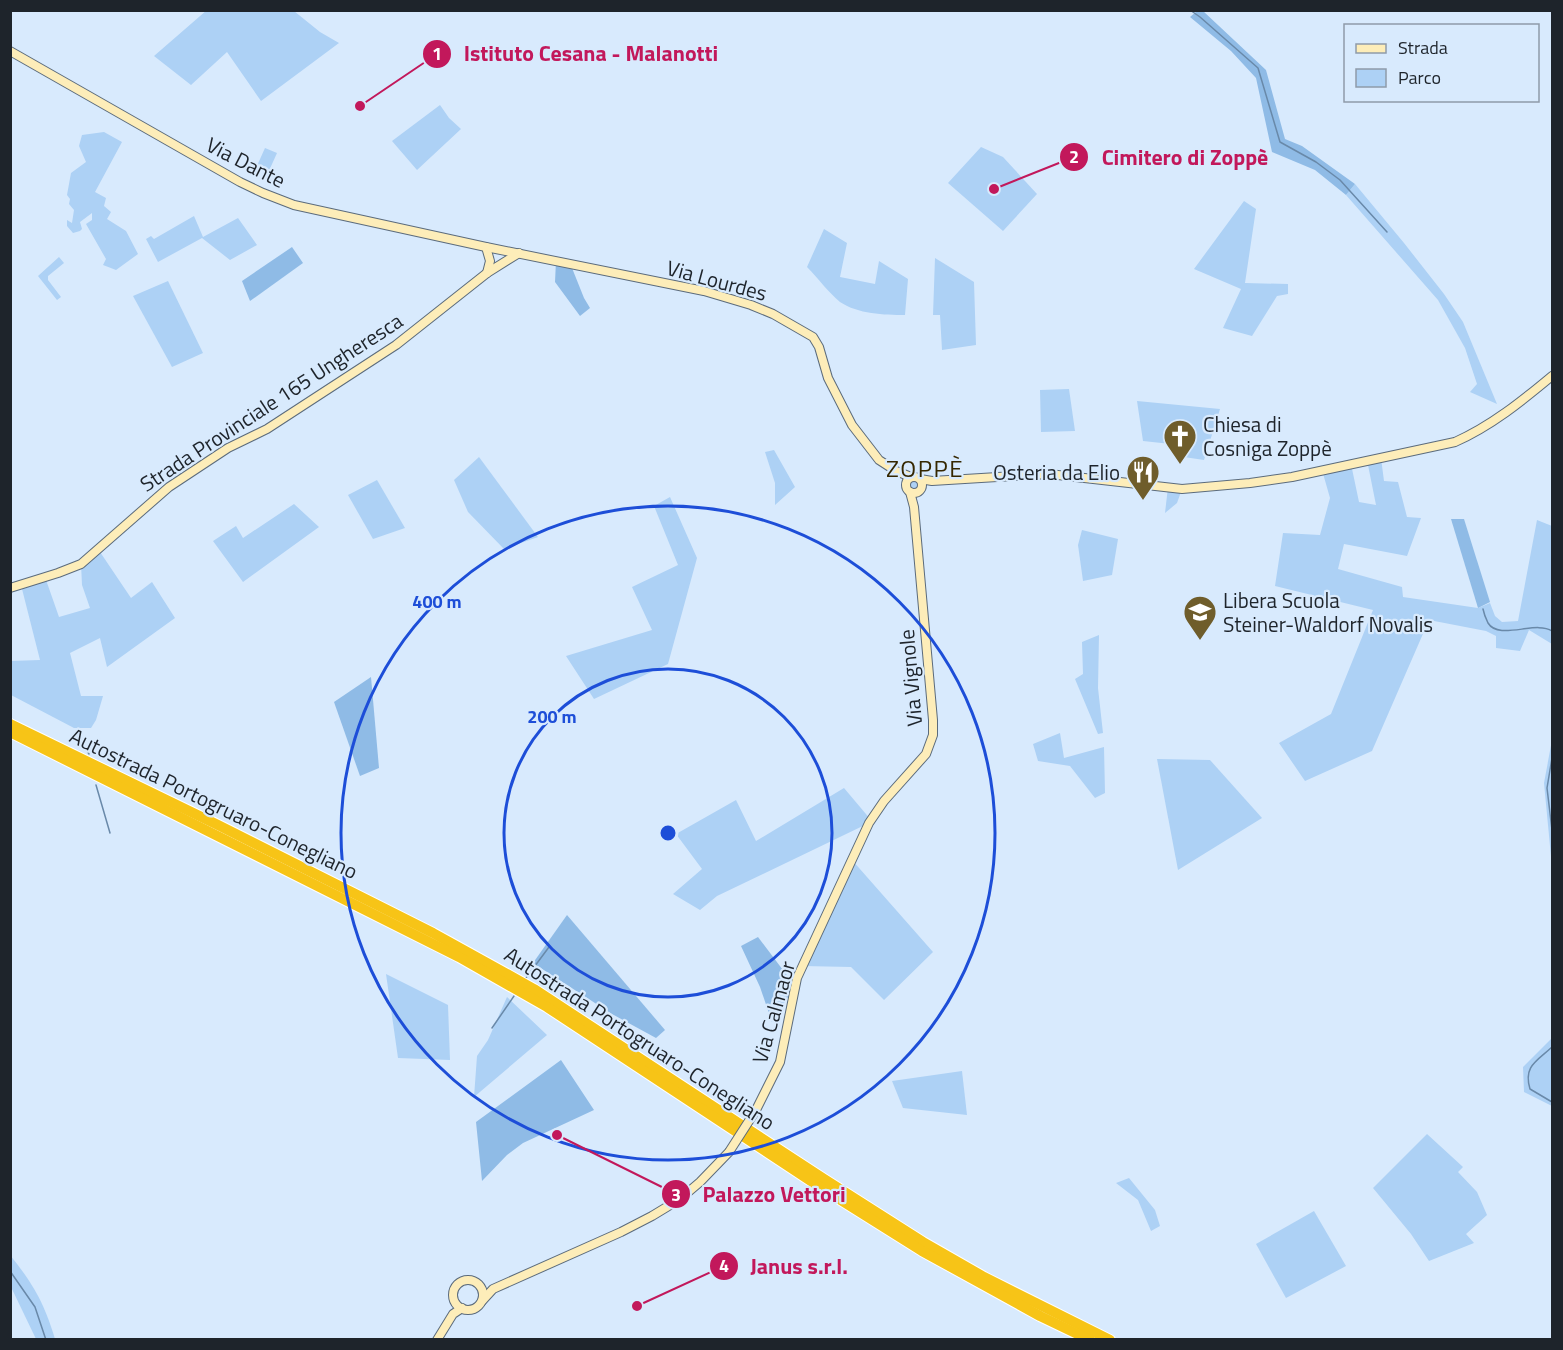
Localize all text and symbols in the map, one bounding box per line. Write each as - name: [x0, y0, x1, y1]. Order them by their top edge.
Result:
- legend: [1344, 24, 1539, 102]
- callout: Istituto Cesana - Malanotti: [422, 34, 731, 74]
- text: Strada: [1398, 34, 1448, 61]
- text: Istituto Cesana - Malanotti: [464, 36, 718, 70]
- text: 1: [432, 40, 442, 67]
- text: Parco: [1398, 64, 1441, 91]
- street label: Via Dante: [201, 128, 291, 196]
- callout: Cimitero di Zoppè: [1059, 137, 1280, 177]
- text: Cimitero di Zoppè: [1102, 140, 1268, 174]
- text: 2: [1069, 143, 1079, 170]
- street label: Via Lourdes: [663, 251, 771, 309]
- street label: Strada Provinciale 165 Ungheresca: [133, 304, 409, 499]
- place label: Chiesa di Cosniga Zoppè: [1203, 408, 1332, 464]
- church icon: Chiesa di Cosniga Zoppè: [1162, 418, 1198, 465]
- district label: ZOPPÈ: [886, 450, 964, 486]
- restaurant icon: Osteria da Elio: [1125, 454, 1161, 501]
- place label: Osteria da Elio: [993, 456, 1120, 488]
- place label: Libera Scuola Steiner-Waldorf Novalis: [1223, 584, 1433, 640]
- text: 400 m: [412, 588, 462, 615]
- school or university icon: Libera Scuola Steiner-Waldorf Novalis: [1182, 594, 1218, 641]
- street label: Via Vignole: [890, 628, 930, 728]
- text: 200 m: [527, 703, 577, 730]
- street label: Autostrada Portogruaro-Conegliano: [65, 719, 363, 887]
- centre of rings: [658, 823, 678, 843]
- street label: Autostrada Portogruaro-Conegliano: [498, 938, 782, 1138]
- street label: Via Calmaor: [743, 957, 803, 1067]
- callout: Palazzo Vettori: [661, 1174, 858, 1214]
- text: Palazzo Vettori: [702, 1177, 846, 1211]
- text: 3: [671, 1181, 681, 1208]
- callout: Janus s.r.l.: [709, 1246, 860, 1286]
- text: Janus s.r.l.: [750, 1249, 848, 1283]
- text: 4: [719, 1252, 729, 1279]

